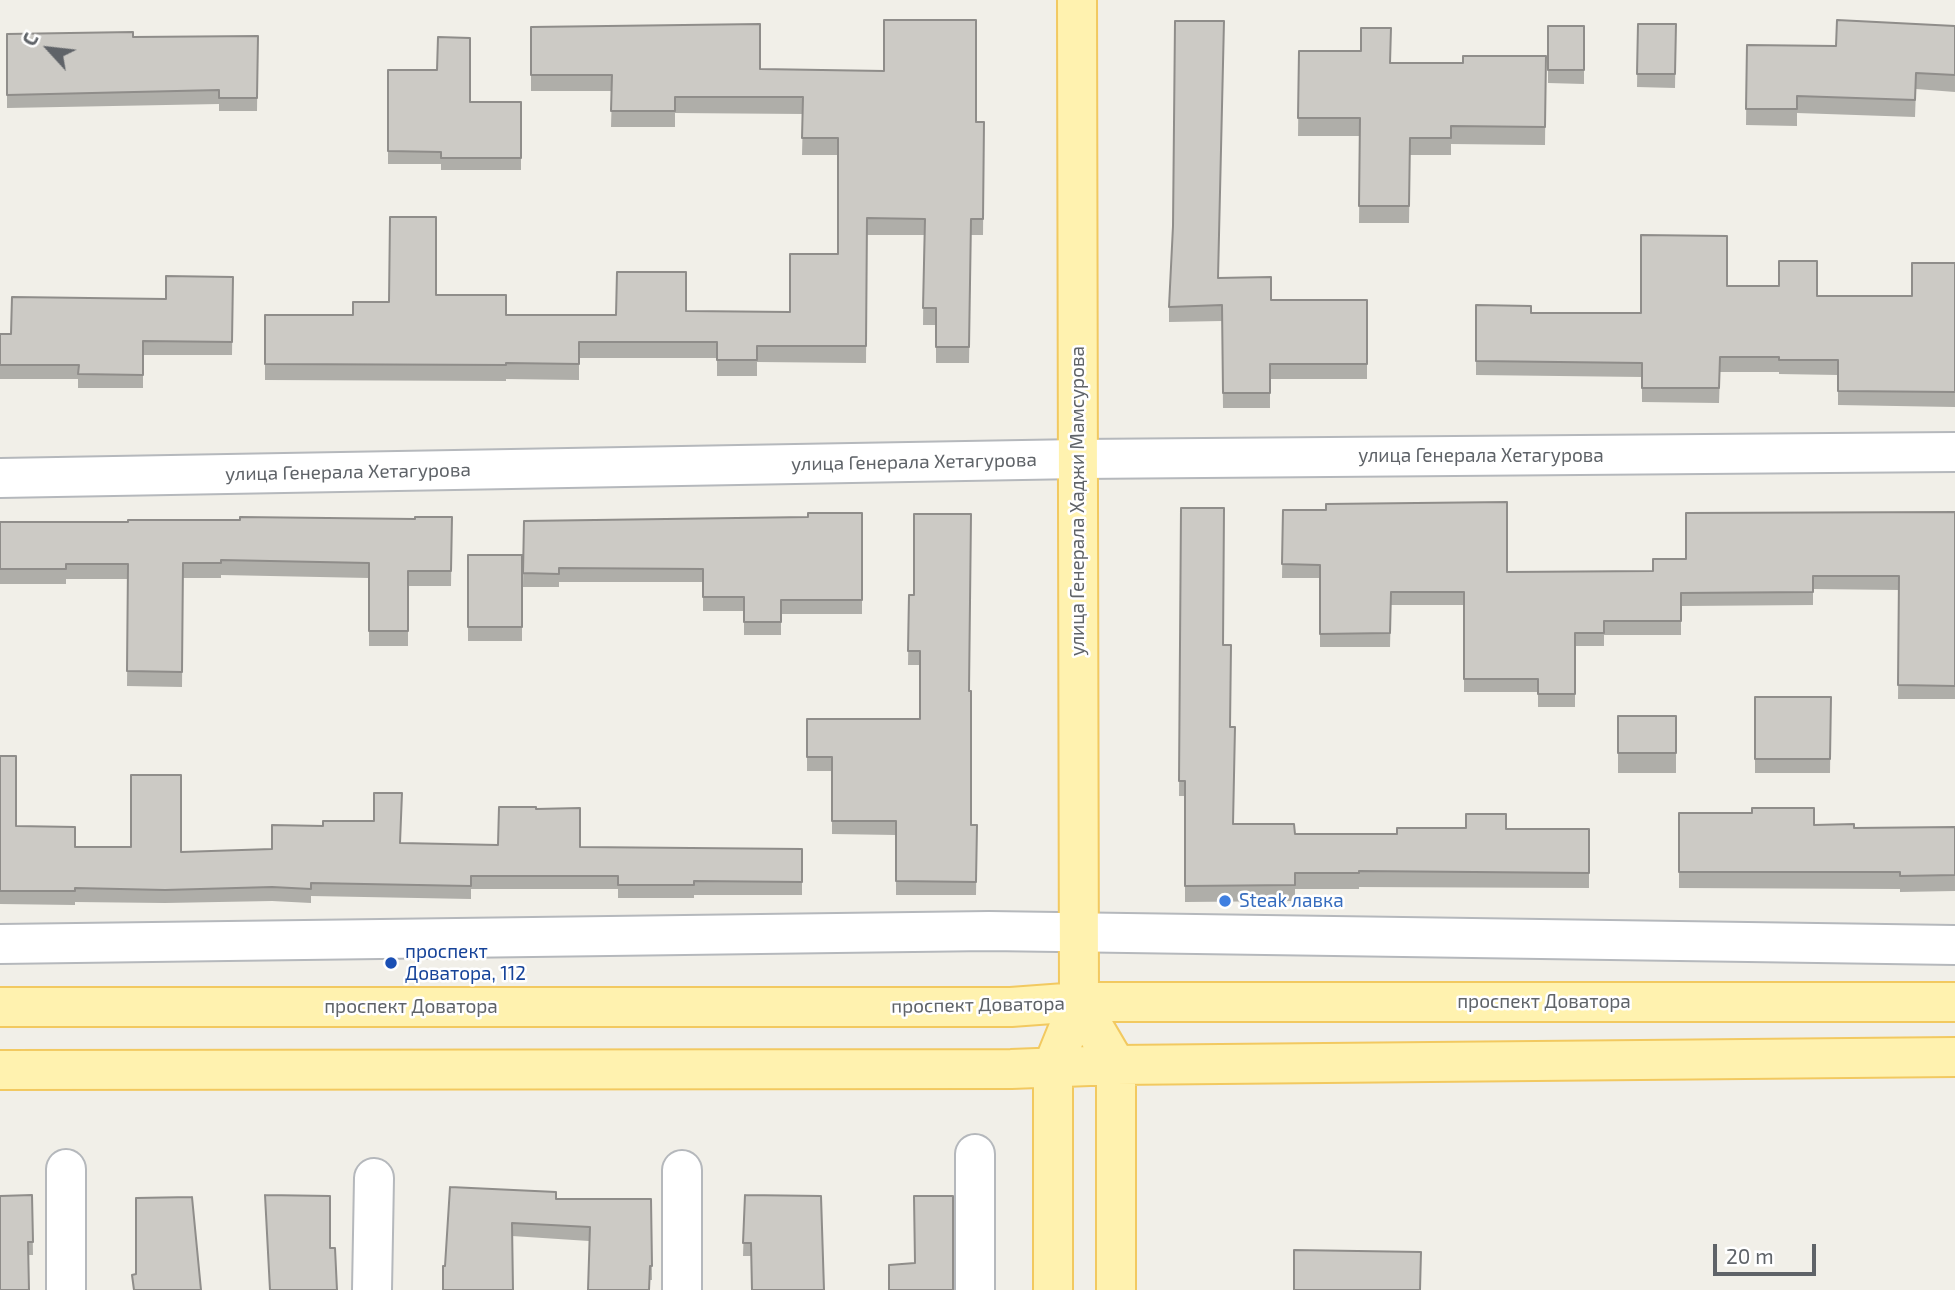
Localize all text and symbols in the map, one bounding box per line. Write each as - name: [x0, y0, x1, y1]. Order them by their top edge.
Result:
- north arrow: [14, 14, 84, 84]
- text: С: [17, 29, 43, 49]
- street label: улица Генерала Хаджи Мамсурова: [1067, 346, 1089, 656]
- street label: улица Генерала Хетагурова: [1358, 445, 1604, 467]
- street label: улица Генерала Хетагурова: [791, 448, 1037, 476]
- street label: улица Генерала Хетагурова: [225, 458, 471, 486]
- place label: Steak лавка: [1239, 890, 1344, 912]
- marker: Steak лавка: [1217, 893, 1233, 909]
- place label: проспект Доватора, 112: [405, 941, 526, 985]
- marker: проспект Доватора, 112: [383, 955, 399, 971]
- street label: проспект Доватора: [1457, 991, 1631, 1013]
- street label: проспект Доватора: [891, 992, 1065, 1018]
- street label: проспект Доватора: [324, 996, 498, 1018]
- scale bar: [1717, 1230, 1820, 1274]
- text: 20 m: [1726, 1243, 1774, 1268]

